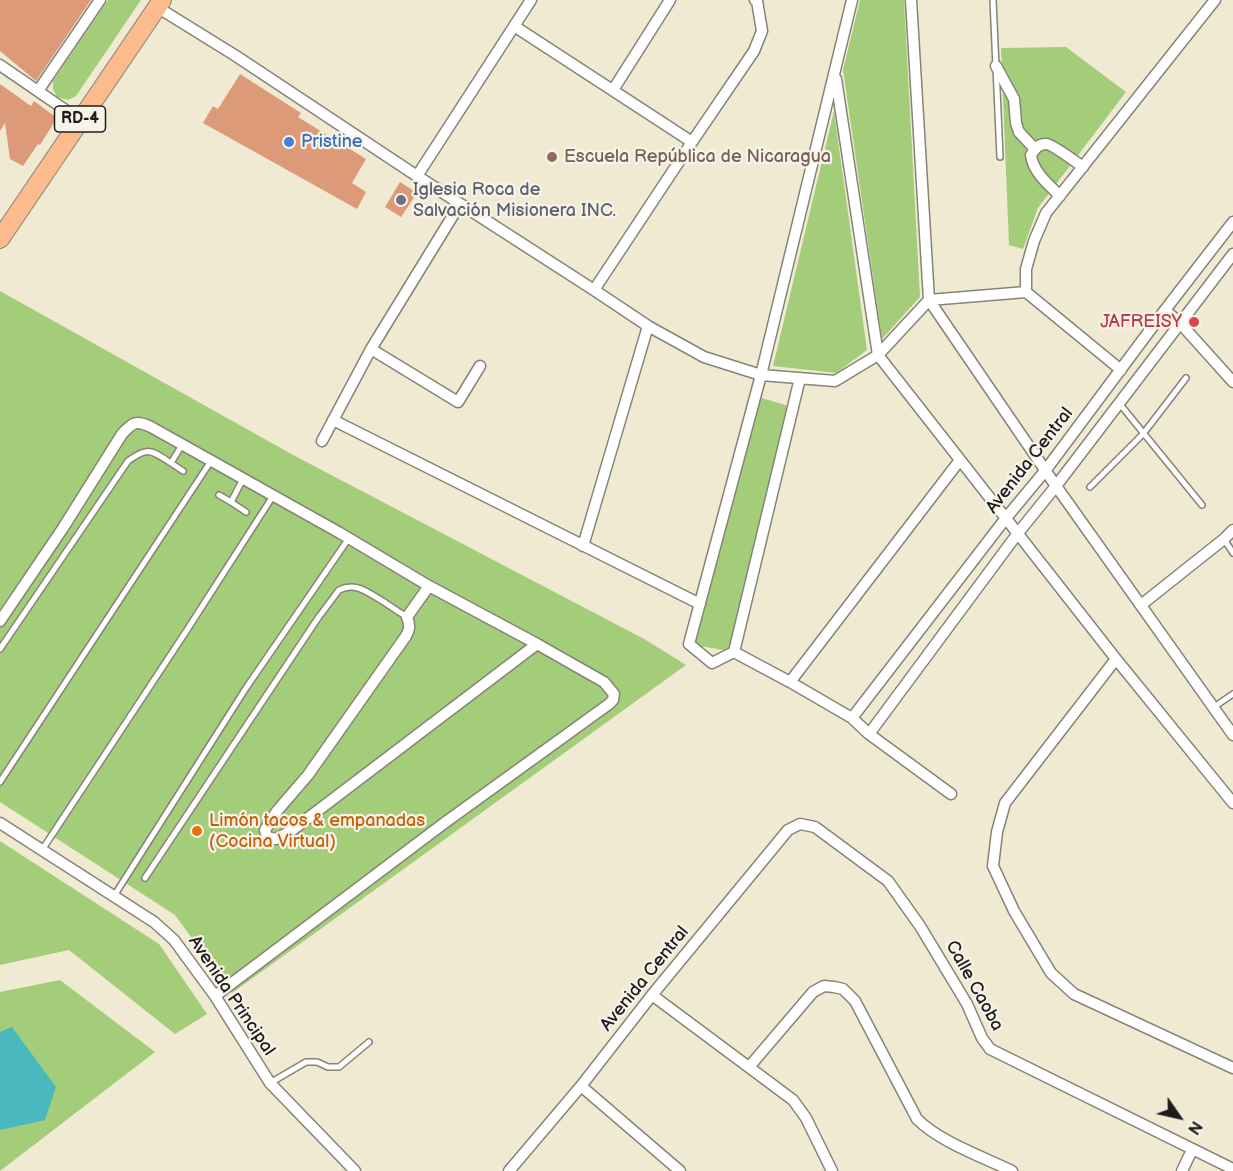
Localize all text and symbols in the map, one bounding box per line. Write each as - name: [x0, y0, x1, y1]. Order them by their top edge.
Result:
- road number: RD-4: [54, 106, 106, 132]
- place label: Pristine: [301, 131, 363, 153]
- marker: Pristine: [282, 135, 296, 149]
- place label: Escuela República de Nicaragua: [564, 146, 831, 168]
- marker: Escuela República de Nicaragua: [545, 150, 559, 164]
- place label: Iglesia Roca de Salvación Misionera INC.: [413, 179, 616, 222]
- marker: Iglesia Roca de Salvación Misionera INC.: [394, 193, 408, 207]
- place label: JAFREISY: [1100, 311, 1182, 333]
- marker: JAFREISY: [1187, 315, 1201, 329]
- street label: Avenida Central: [982, 404, 1078, 518]
- place label: Limón tacos & empanadas (Cocina Virtual): [209, 810, 425, 852]
- marker: Limón tacos & empanadas (Cocina Virtual): [190, 824, 204, 838]
- street label: Avenida Central: [596, 922, 694, 1036]
- street label: Avenida Principal: [183, 932, 279, 1060]
- street label: Calle Caoba: [940, 937, 1008, 1035]
- north arrow: [1149, 1087, 1209, 1147]
- text: N: [1183, 1117, 1206, 1138]

